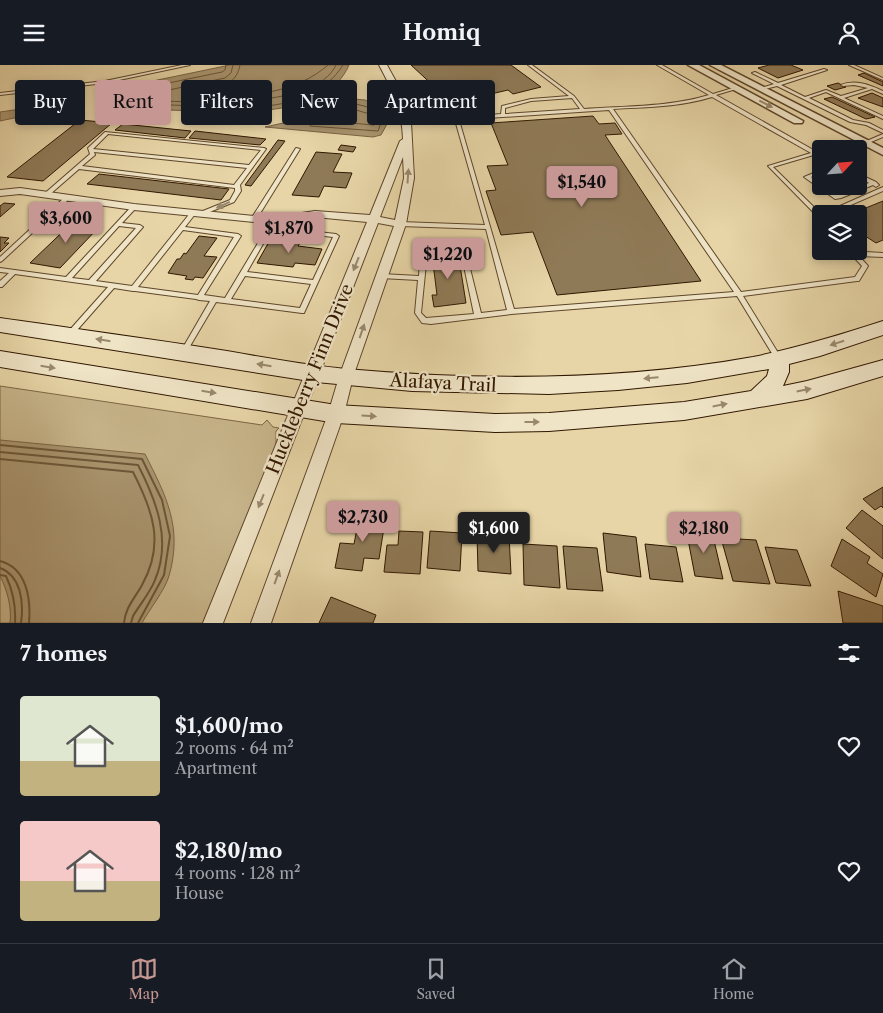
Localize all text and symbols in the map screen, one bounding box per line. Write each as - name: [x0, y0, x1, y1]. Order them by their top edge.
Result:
- icon: menu: [20, 19, 48, 47]
- text: Homiq: [403, 19, 480, 46]
- icon: person: [835, 19, 863, 47]
- chip: Buy: [15, 80, 85, 125]
- chip: Rent: [95, 80, 171, 125]
- chip: Filters: [181, 80, 272, 125]
- chip: New: [282, 80, 357, 125]
- chip: Apartment: [367, 80, 495, 125]
- one-way arrow: [759, 100, 773, 108]
- north arrow: [812, 140, 868, 195]
- map controls: [812, 140, 867, 260]
- pin: $1,540: [541, 165, 623, 208]
- one-way arrow: [405, 168, 413, 184]
- text: $1,540: [557, 172, 607, 192]
- pin: $3,600: [25, 201, 107, 244]
- one-way arrow: [216, 202, 230, 210]
- button: layers: [812, 205, 867, 260]
- text: $3,600: [40, 208, 92, 228]
- pin: $1,870: [248, 211, 330, 254]
- text: $1,870: [265, 218, 313, 238]
- pin: $1,220: [407, 237, 489, 280]
- text: $1,220: [423, 244, 473, 264]
- one-way arrow: [352, 257, 360, 271]
- street label: Huckleberry Finn Drive: [262, 281, 358, 477]
- one-way arrow: [358, 323, 366, 338]
- one-way arrow: [95, 336, 111, 344]
- one-way arrow: [829, 339, 844, 347]
- one-way arrow: [255, 361, 271, 369]
- one-way arrow: [40, 363, 56, 371]
- street label: Alafaya Trail: [388, 369, 497, 397]
- one-way arrow: [643, 375, 659, 383]
- one-way arrow: [797, 386, 812, 394]
- one-way arrow: [201, 389, 217, 397]
- one-way arrow: [712, 401, 728, 409]
- one-way arrow: [362, 412, 378, 420]
- one-way arrow: [524, 418, 540, 426]
- one-way arrow: [256, 494, 264, 508]
- pin: $2,730: [322, 501, 404, 543]
- text: $2,730: [338, 507, 388, 527]
- pin: $1,600: [453, 511, 535, 554]
- pin: $2,180: [663, 511, 745, 554]
- text: $1,600: [469, 518, 519, 538]
- text: $2,180: [679, 518, 729, 538]
- one-way arrow: [273, 569, 281, 584]
- icon: filters: [835, 639, 863, 667]
- text: 7 homes: [20, 641, 107, 666]
- text: $1,600/mo: [175, 713, 283, 738]
- icon: home: [60, 716, 120, 776]
- icon: heart: [835, 732, 863, 760]
- text: 2 rooms · 64 m²: [175, 738, 294, 758]
- text: Apartment: [175, 758, 257, 778]
- text: $2,180/mo: [175, 838, 282, 863]
- icon: home: [60, 841, 120, 901]
- icon: heart: [835, 857, 863, 885]
- text: 4 rooms · 128 m²: [175, 863, 301, 883]
- text: House: [175, 883, 224, 903]
- tab: Map: [129, 955, 159, 1003]
- tab: Saved: [417, 955, 455, 1003]
- tab: Home: [713, 955, 754, 1003]

